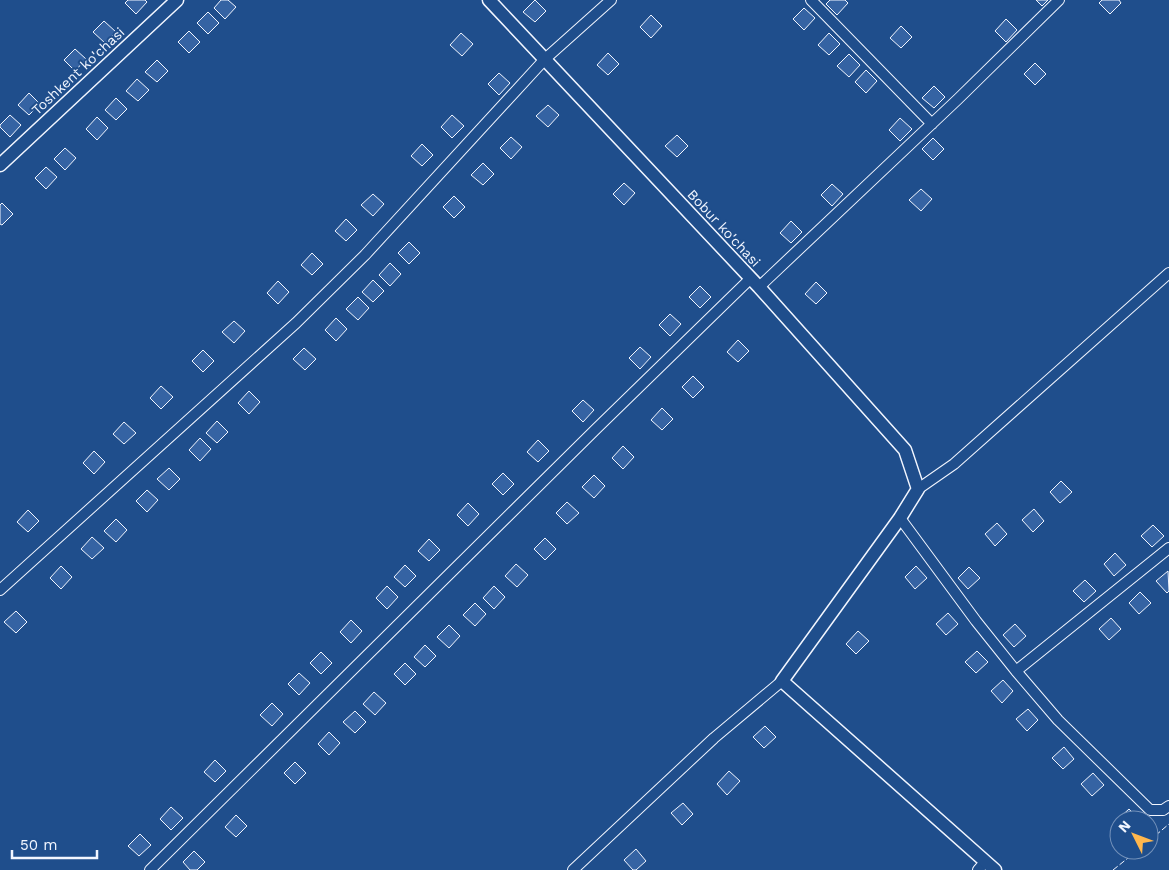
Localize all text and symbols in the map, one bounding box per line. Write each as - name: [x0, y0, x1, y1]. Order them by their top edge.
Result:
- street label: Toshkent ko'chasi: [28, 24, 128, 118]
- street label: Bobur ko'chasi: [684, 186, 764, 270]
- north arrow: [1109, 810, 1159, 860]
- text: N: [1115, 817, 1134, 836]
- scale bar: [12, 828, 98, 860]
- text: 50 m: [20, 836, 57, 854]

